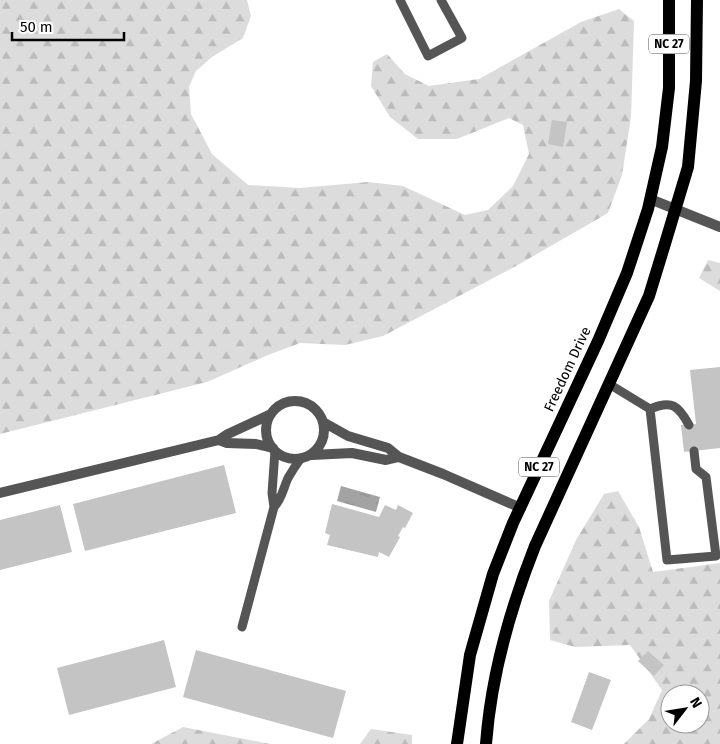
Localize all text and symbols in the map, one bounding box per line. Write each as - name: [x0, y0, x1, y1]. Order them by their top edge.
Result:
- scale bar: [12, 10, 125, 42]
- text: 50 m: [20, 18, 53, 36]
- road number: NC 27: [649, 34, 689, 54]
- street label: Freedom Drive: [540, 324, 595, 414]
- road number: NC 27: [519, 458, 559, 477]
- north arrow: [660, 684, 710, 734]
- text: N: [686, 694, 705, 711]

